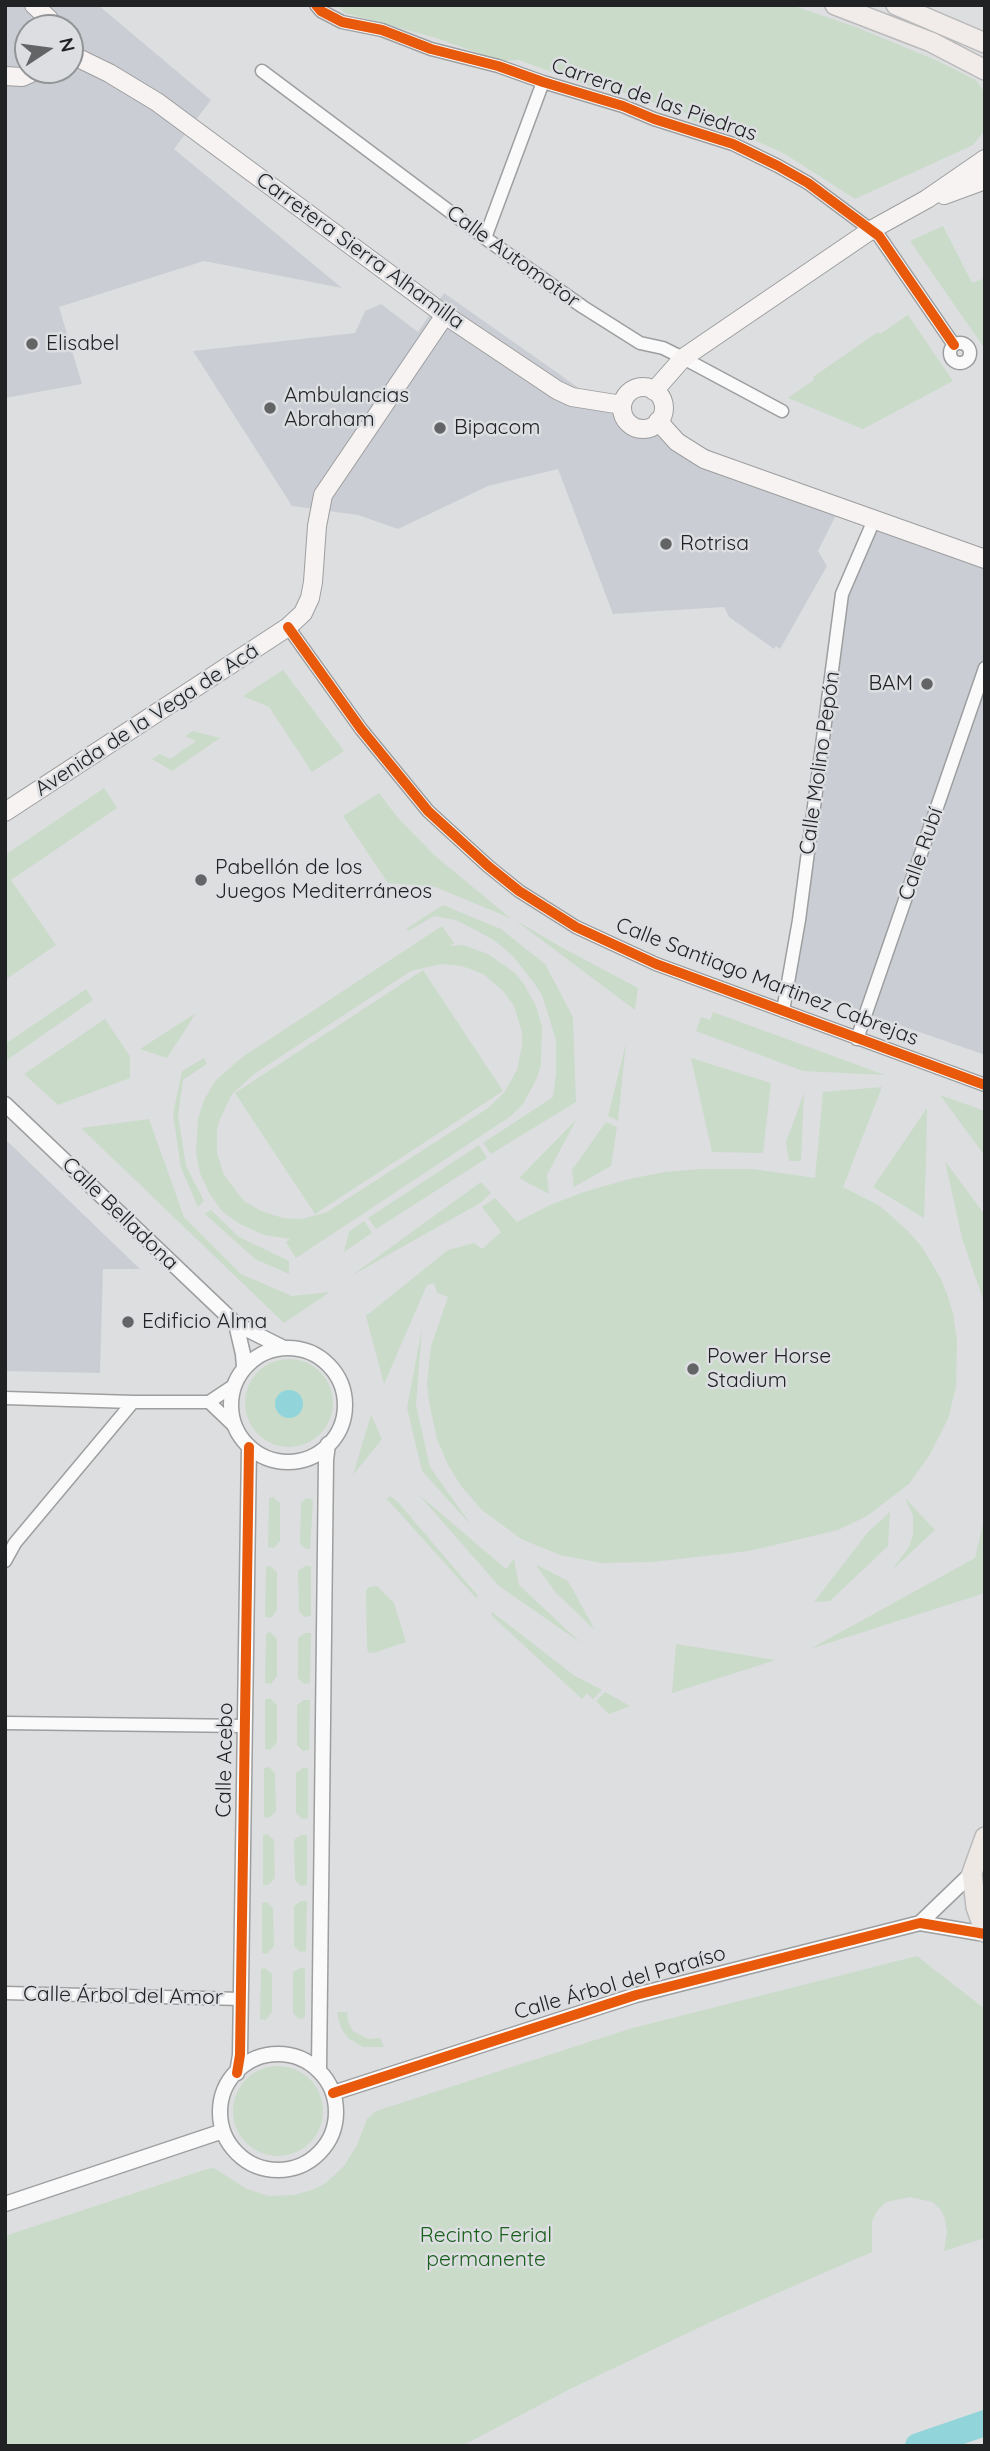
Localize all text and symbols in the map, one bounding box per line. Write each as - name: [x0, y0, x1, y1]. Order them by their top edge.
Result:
- north arrow: [14, 14, 84, 84]
- text: N: [54, 35, 81, 54]
- street label: Carrera de las Piedras: [548, 53, 760, 147]
- street label: Carretera Sierra Alhamilla: [251, 167, 469, 335]
- street label: Calle Automotor: [442, 200, 584, 314]
- place label: Elisabel: [46, 331, 119, 357]
- marker: Elisabel: [24, 336, 40, 352]
- place label: Ambulancias Abraham: [284, 383, 409, 433]
- marker: Ambulancias Abraham: [262, 400, 278, 416]
- place label: Bipacom: [454, 415, 540, 441]
- marker: Bipacom: [432, 420, 448, 436]
- place label: Rotrisa: [680, 531, 749, 557]
- marker: Rotrisa: [658, 536, 674, 552]
- street label: Avenida de la Vega de Acá: [30, 638, 264, 802]
- street label: Calle Molino Pepón: [795, 670, 845, 856]
- place label: BAM: [868, 671, 913, 697]
- marker: BAM: [919, 676, 935, 692]
- street label: Calle Rubí: [893, 804, 949, 904]
- place label: Pabellón de los Juegos Mediterráneos: [215, 855, 432, 905]
- marker: Pabellón de los Juegos Mediterráneos: [193, 872, 209, 888]
- street label: Calle Santiago Martinez Cabrejas: [612, 913, 922, 1051]
- street label: Calle Belladona: [57, 1152, 183, 1276]
- place label: Edificio Alma: [142, 1309, 267, 1335]
- marker: Edificio Alma: [120, 1314, 136, 1330]
- place label: Power Horse Stadium: [707, 1344, 831, 1394]
- marker: Power Horse Stadium: [685, 1361, 701, 1377]
- street label: Calle Acebo: [211, 1702, 239, 1818]
- street label: Calle Árbol del Paraíso: [511, 1941, 729, 2025]
- street label: Calle Árbol del Amor: [23, 1982, 223, 2010]
- park label: Recinto Ferial permanente: [420, 2223, 552, 2273]

